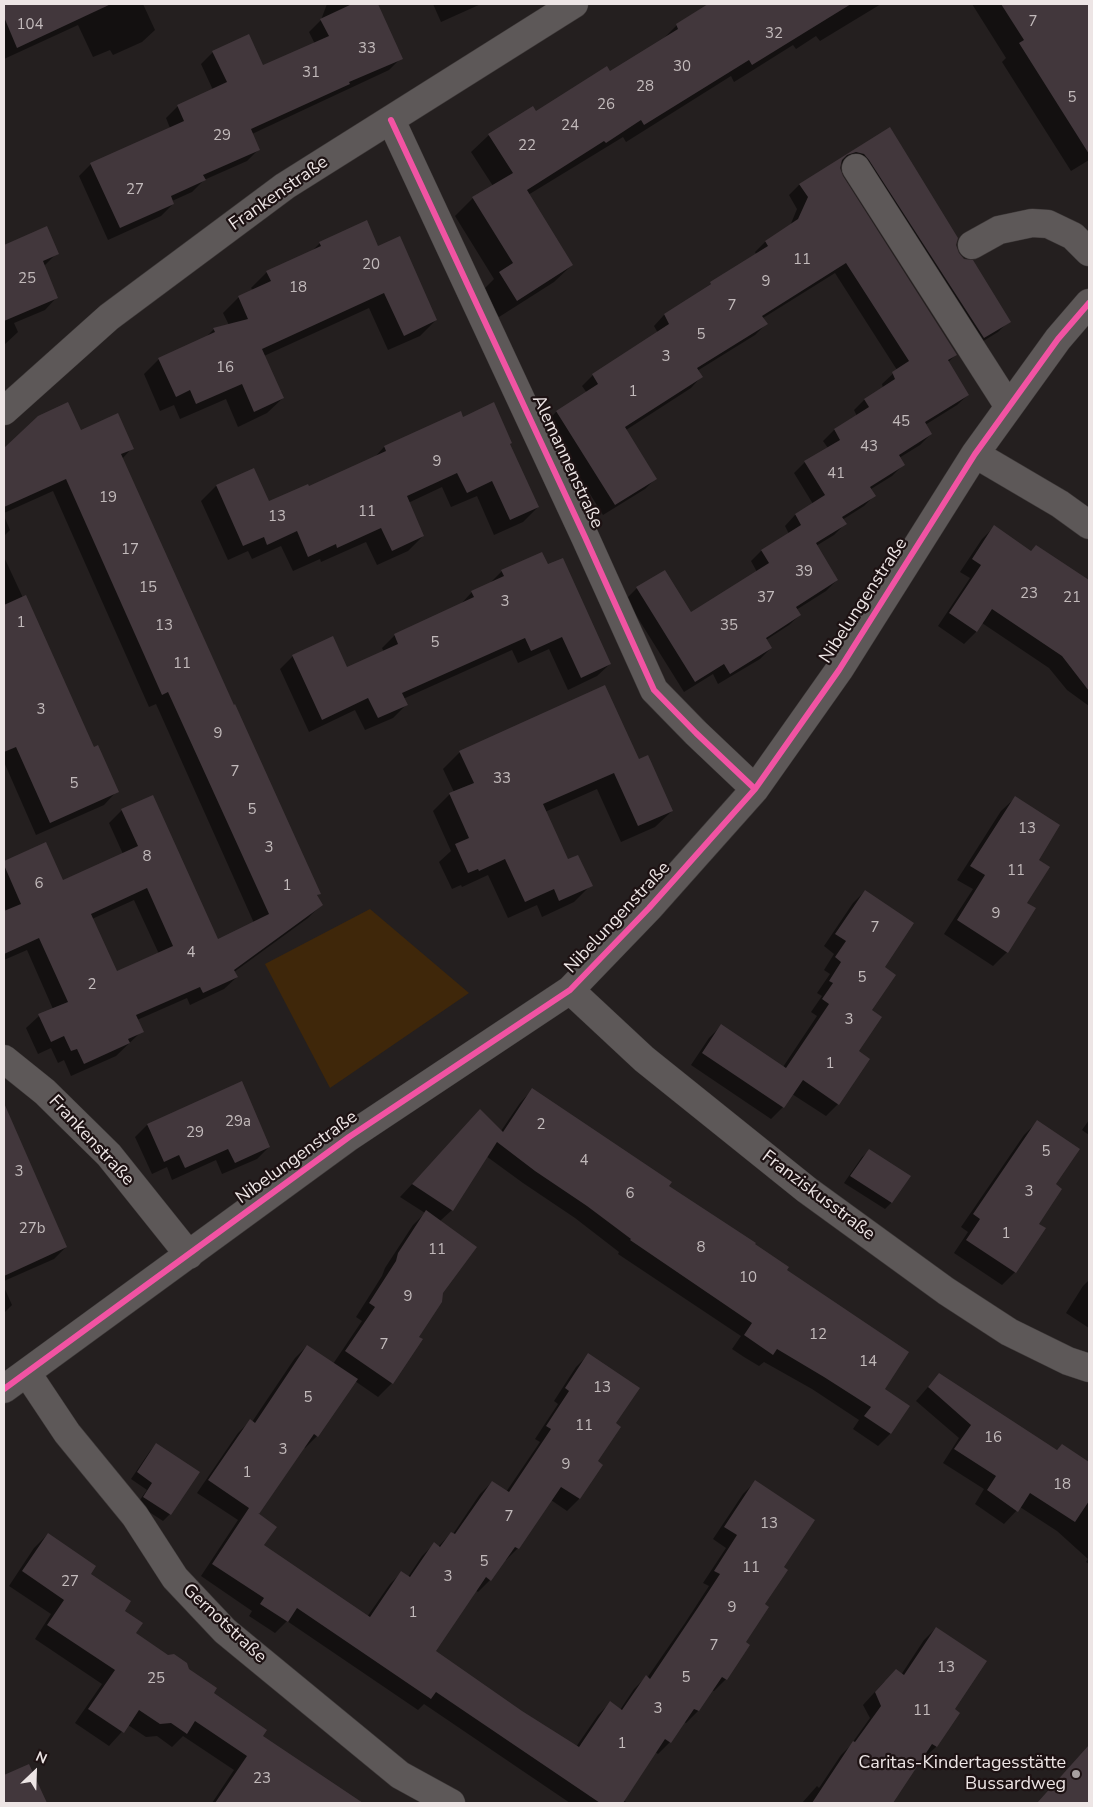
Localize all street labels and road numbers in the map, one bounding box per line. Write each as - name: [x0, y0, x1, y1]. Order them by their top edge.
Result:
- street label: Frankenstraße: [225, 152, 333, 236]
- street label: Alemannenstraße: [527, 392, 607, 532]
- street label: Nibelungenstraße: [815, 534, 913, 668]
- street label: Nibelungenstraße: [561, 858, 675, 978]
- street label: Frankenstraße: [44, 1091, 138, 1191]
- street label: Nibelungenstraße: [232, 1107, 362, 1209]
- street label: Franziskusstraße: [757, 1146, 879, 1246]
- street label: Gernotstraße: [178, 1580, 270, 1668]

